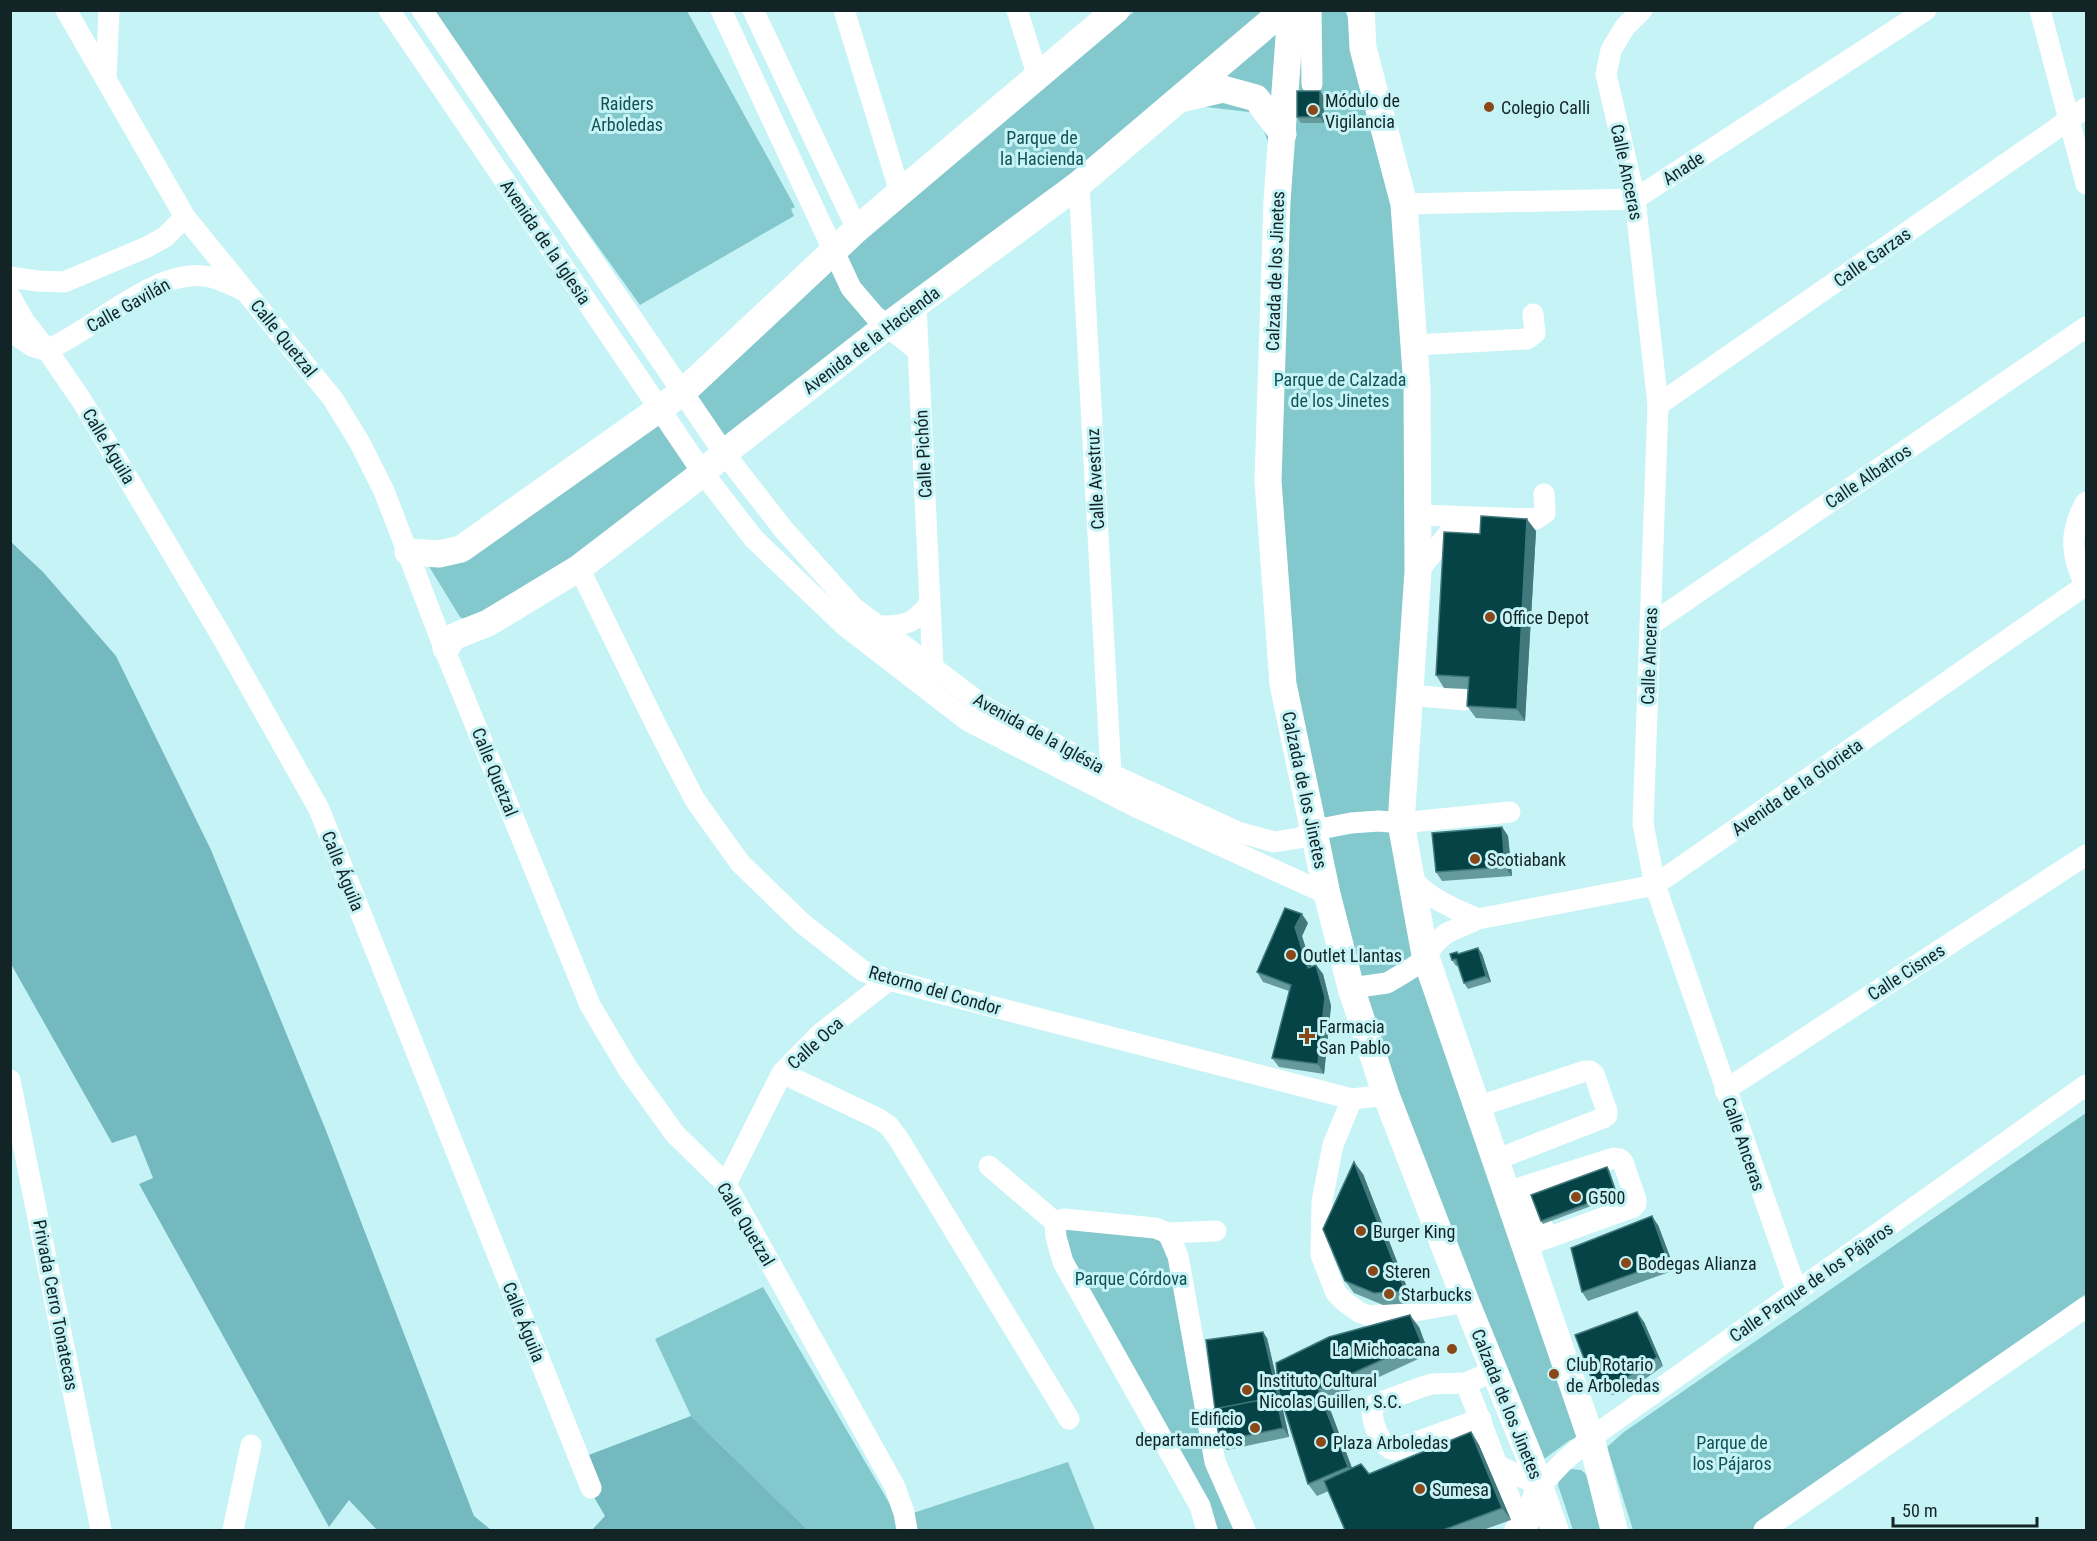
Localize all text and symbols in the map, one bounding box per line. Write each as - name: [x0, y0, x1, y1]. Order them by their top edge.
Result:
- place label: Módulo de Vigilancia: [1325, 90, 1400, 132]
- park label: Raiders Arboledas: [591, 93, 663, 135]
- place label: Colegio Calli: [1501, 97, 1590, 118]
- marker: Colegio Calli: [1482, 100, 1496, 114]
- marker: Módulo de Vigilancia: [1306, 103, 1320, 117]
- street label: Calle Anceras: [1607, 122, 1647, 222]
- park label: Parque de la Hacienda: [1000, 127, 1084, 169]
- street label: Anade: [1658, 147, 1708, 189]
- street label: Avenida de la Iglesia: [497, 176, 595, 308]
- street label: Calzada de los Jinetes: [1262, 191, 1288, 351]
- street label: Calle Garzas: [1829, 223, 1915, 291]
- street label: Calle Gavilán: [83, 273, 173, 337]
- street label: Avenida de la Hacienda: [798, 282, 944, 398]
- street label: Calle Quetzal: [246, 295, 322, 381]
- park label: Parque de Calzada de los Jinetes: [1274, 369, 1406, 411]
- street label: Calle Águila: [78, 404, 140, 488]
- street label: Calle Pichón: [910, 409, 936, 499]
- street label: Calle Avestruz: [1082, 428, 1108, 530]
- street label: Calle Albatros: [1821, 439, 1915, 513]
- place label: Office Depot: [1502, 607, 1589, 628]
- street label: Calle Anceras: [1637, 607, 1661, 705]
- marker: Office Depot: [1483, 610, 1497, 624]
- street label: Avenida de la Iglésia: [970, 688, 1108, 778]
- street label: Calzada de los Jinetes: [1278, 709, 1332, 871]
- street label: Calle Quetzal: [468, 725, 522, 819]
- street label: Avenida de la Glorieta: [1728, 734, 1866, 840]
- street label: Calle Águila: [317, 828, 369, 914]
- place label: Scotiabank: [1487, 849, 1566, 870]
- marker: Scotiabank: [1468, 852, 1482, 866]
- street label: Calle Cisnes: [1864, 939, 1948, 1005]
- place label: Outlet Llantas: [1303, 945, 1402, 966]
- marker: Outlet Llantas: [1284, 948, 1298, 962]
- street label: Retorno del Condor: [866, 961, 1004, 1019]
- street label: Calle Oca: [783, 1013, 847, 1073]
- place label: Farmacia San Pablo: [1319, 1016, 1390, 1058]
- marker: Farmacia San Pablo: [1300, 1029, 1314, 1043]
- street label: Calle Anceras: [1718, 1094, 1770, 1194]
- street label: Calle Quetzal: [713, 1178, 779, 1270]
- place label: G500: [1588, 1187, 1625, 1208]
- marker: G500: [1569, 1190, 1583, 1204]
- street label: Privada Cerro Tonatecas: [29, 1218, 83, 1392]
- street label: Calle Parque de los Pájaros: [1725, 1218, 1897, 1346]
- place label: Burger King: [1373, 1221, 1455, 1242]
- marker: Burger King: [1354, 1224, 1368, 1238]
- place label: Bodegas Alianza: [1638, 1253, 1757, 1274]
- marker: Bodegas Alianza: [1619, 1256, 1633, 1270]
- place label: Steren: [1385, 1261, 1431, 1282]
- marker: Steren: [1366, 1264, 1380, 1278]
- park label: Parque Córdova: [1075, 1268, 1187, 1289]
- street label: Calle Águila: [498, 1279, 550, 1365]
- place label: Starbucks: [1401, 1284, 1472, 1305]
- marker: Starbucks: [1382, 1287, 1396, 1301]
- street label: Calzada de los Jinetes: [1467, 1326, 1547, 1482]
- place label: La Michoacana: [1332, 1339, 1440, 1360]
- marker: La Michoacana: [1445, 1342, 1459, 1356]
- place label: Club Rotario de Arboledas: [1566, 1354, 1660, 1396]
- marker: Club Rotario de Arboledas: [1547, 1367, 1561, 1381]
- place label: Instituto Cultural Nicolas Guillen, S.C.: [1259, 1370, 1402, 1412]
- marker: Instituto Cultural Nicolas Guillen, S.C.: [1240, 1383, 1254, 1397]
- place label: Edificio departamnetos: [1135, 1408, 1243, 1450]
- marker: Edificio departamnetos: [1248, 1421, 1262, 1435]
- place label: Plaza Arboledas: [1333, 1432, 1449, 1453]
- park label: Parque de los Pájaros: [1692, 1432, 1772, 1474]
- marker: Plaza Arboledas: [1314, 1435, 1328, 1449]
- place label: Sumesa: [1432, 1479, 1489, 1500]
- marker: Sumesa: [1413, 1482, 1427, 1496]
- scale bar: [1893, 1490, 2037, 1528]
- text: 50 m: [1902, 1500, 1937, 1521]

